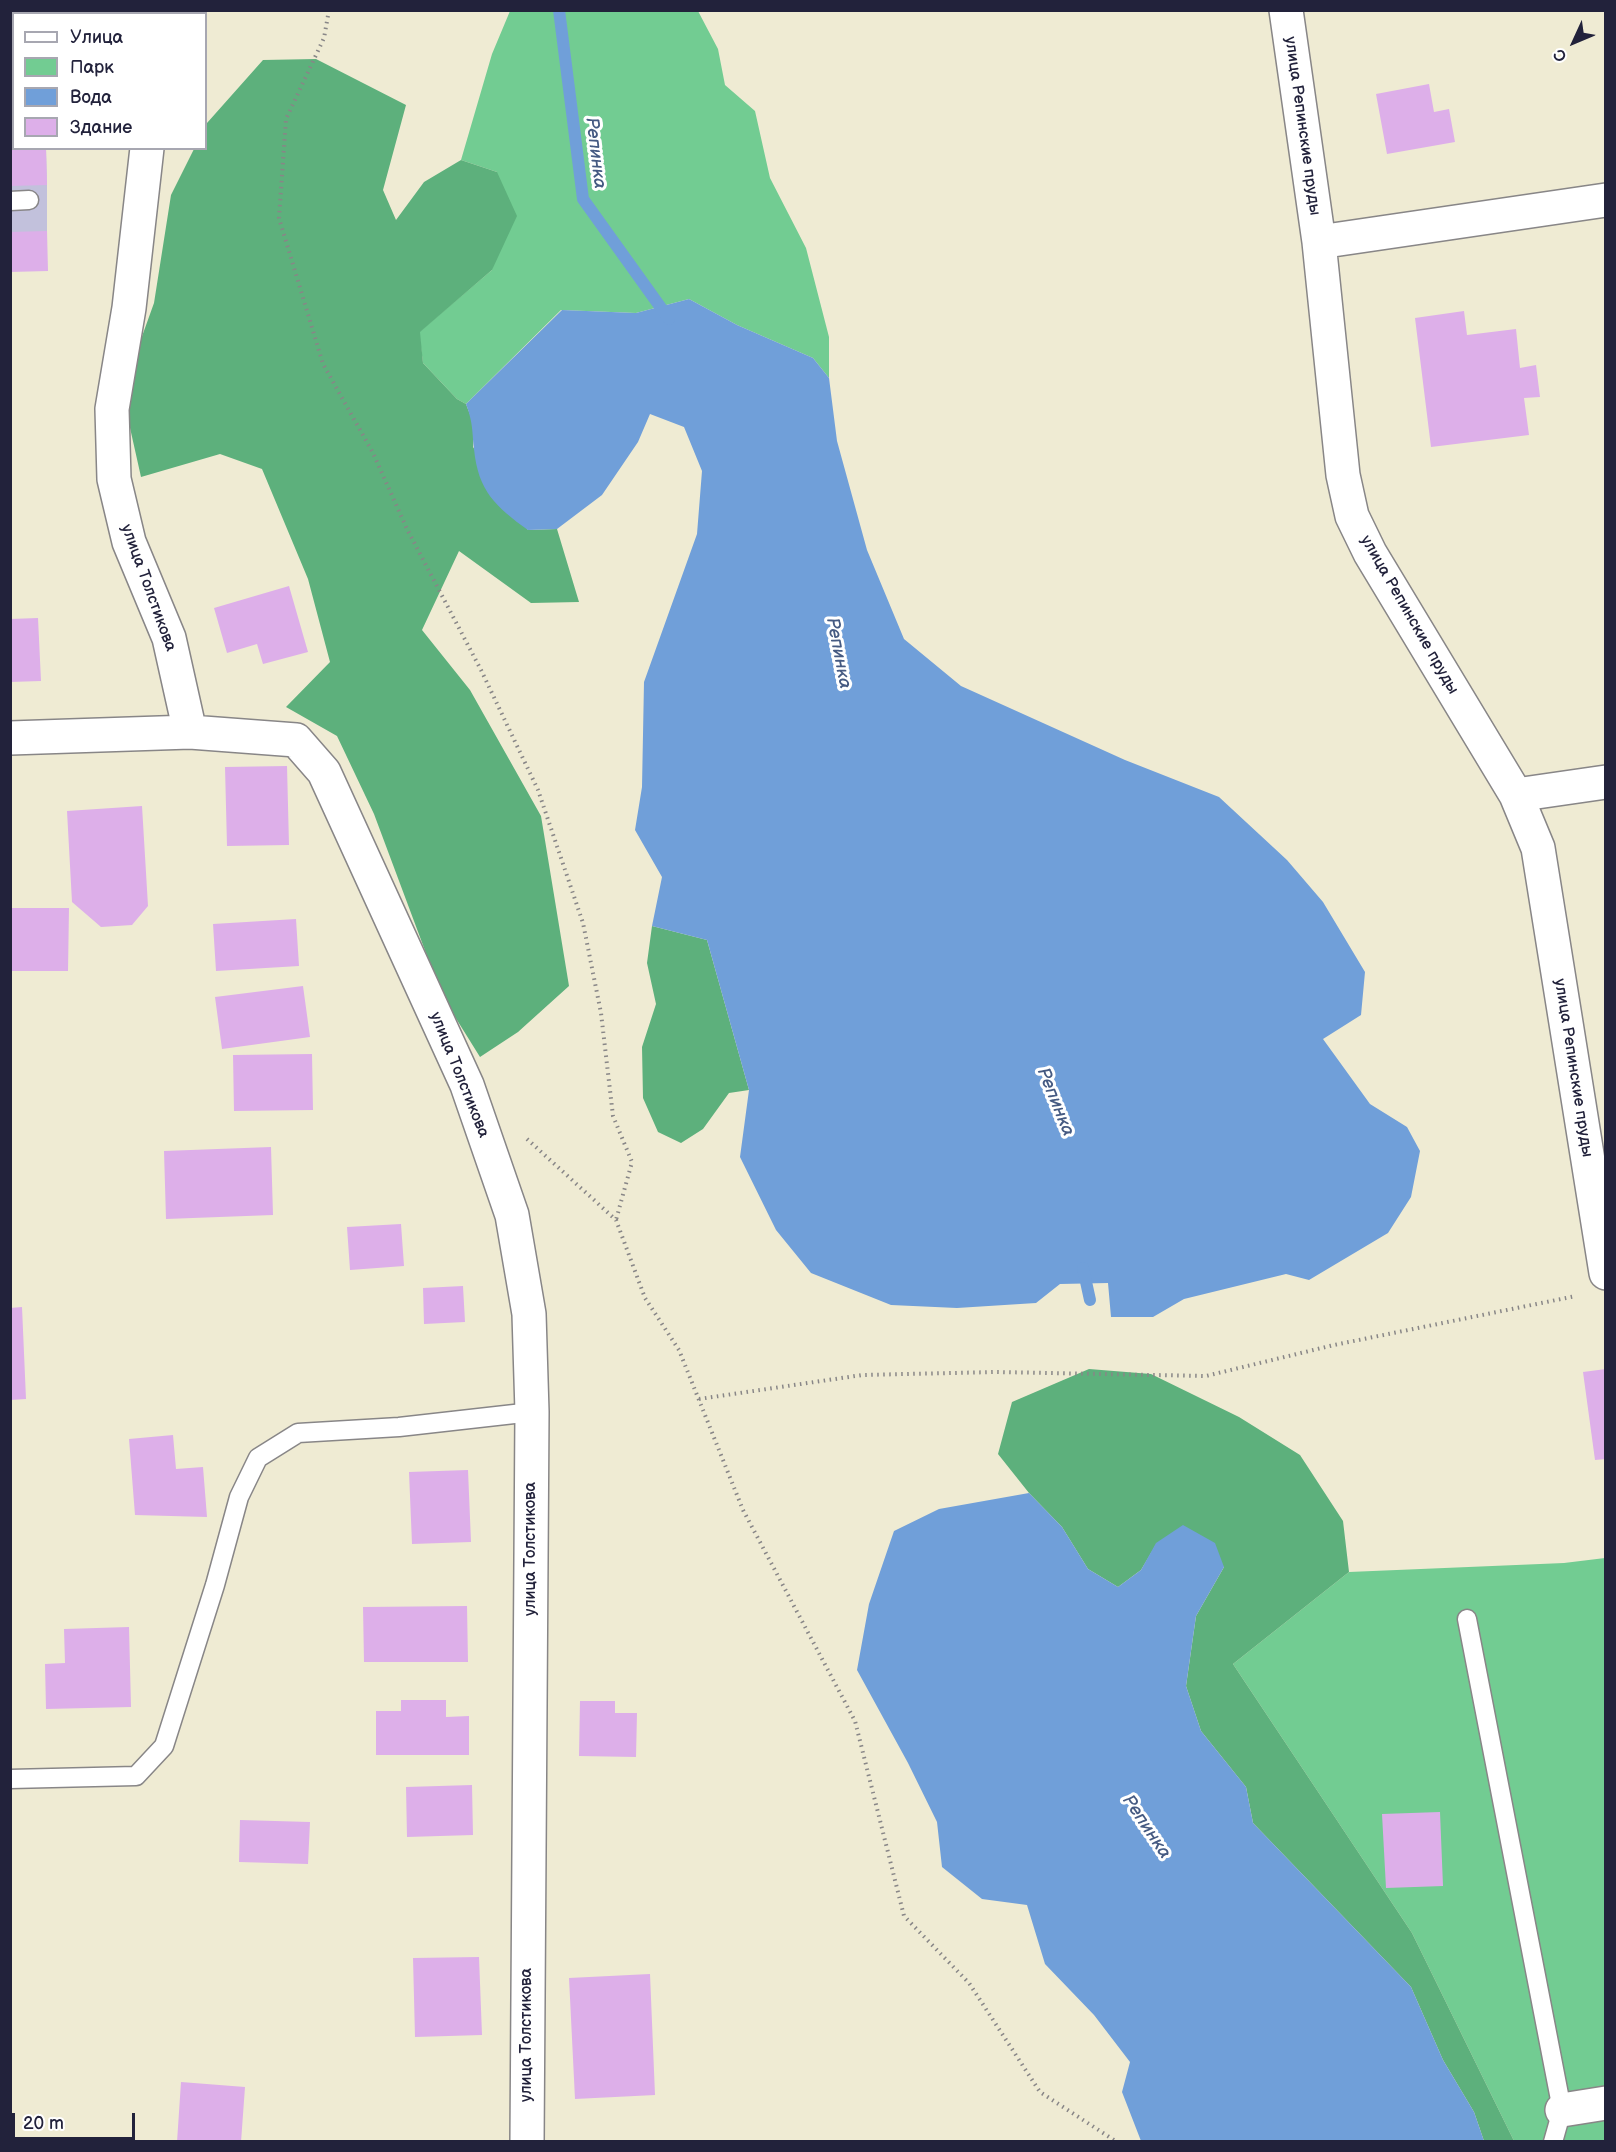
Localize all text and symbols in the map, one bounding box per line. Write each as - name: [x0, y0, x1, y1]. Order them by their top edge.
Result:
- legend: [12, 12, 207, 150]
- north arrow: [1544, 12, 1604, 72]
- text: Улица: [70, 27, 123, 48]
- street label: улица Репинские пруды: [1280, 35, 1324, 217]
- text: С: [1550, 44, 1571, 65]
- text: Парк: [70, 57, 114, 78]
- text: Вода: [70, 87, 112, 108]
- water label: Репинка: [580, 116, 610, 190]
- text: Здание: [70, 117, 132, 138]
- street label: улица Толстикова: [116, 522, 180, 654]
- street label: улица Репинские пруды: [1356, 532, 1462, 698]
- water label: Репинка: [821, 615, 855, 691]
- street label: улица Репинские пруды: [1549, 977, 1597, 1159]
- street label: улица Толстикова: [425, 1009, 493, 1141]
- water label: Репинка: [1031, 1064, 1079, 1140]
- street label: улица Толстикова: [521, 1482, 541, 1616]
- water label: Репинка: [1117, 1791, 1175, 1863]
- street label: улица Толстикова: [517, 1968, 537, 2102]
- scale bar: [15, 2101, 138, 2139]
- text: 20 m: [23, 2113, 64, 2134]

